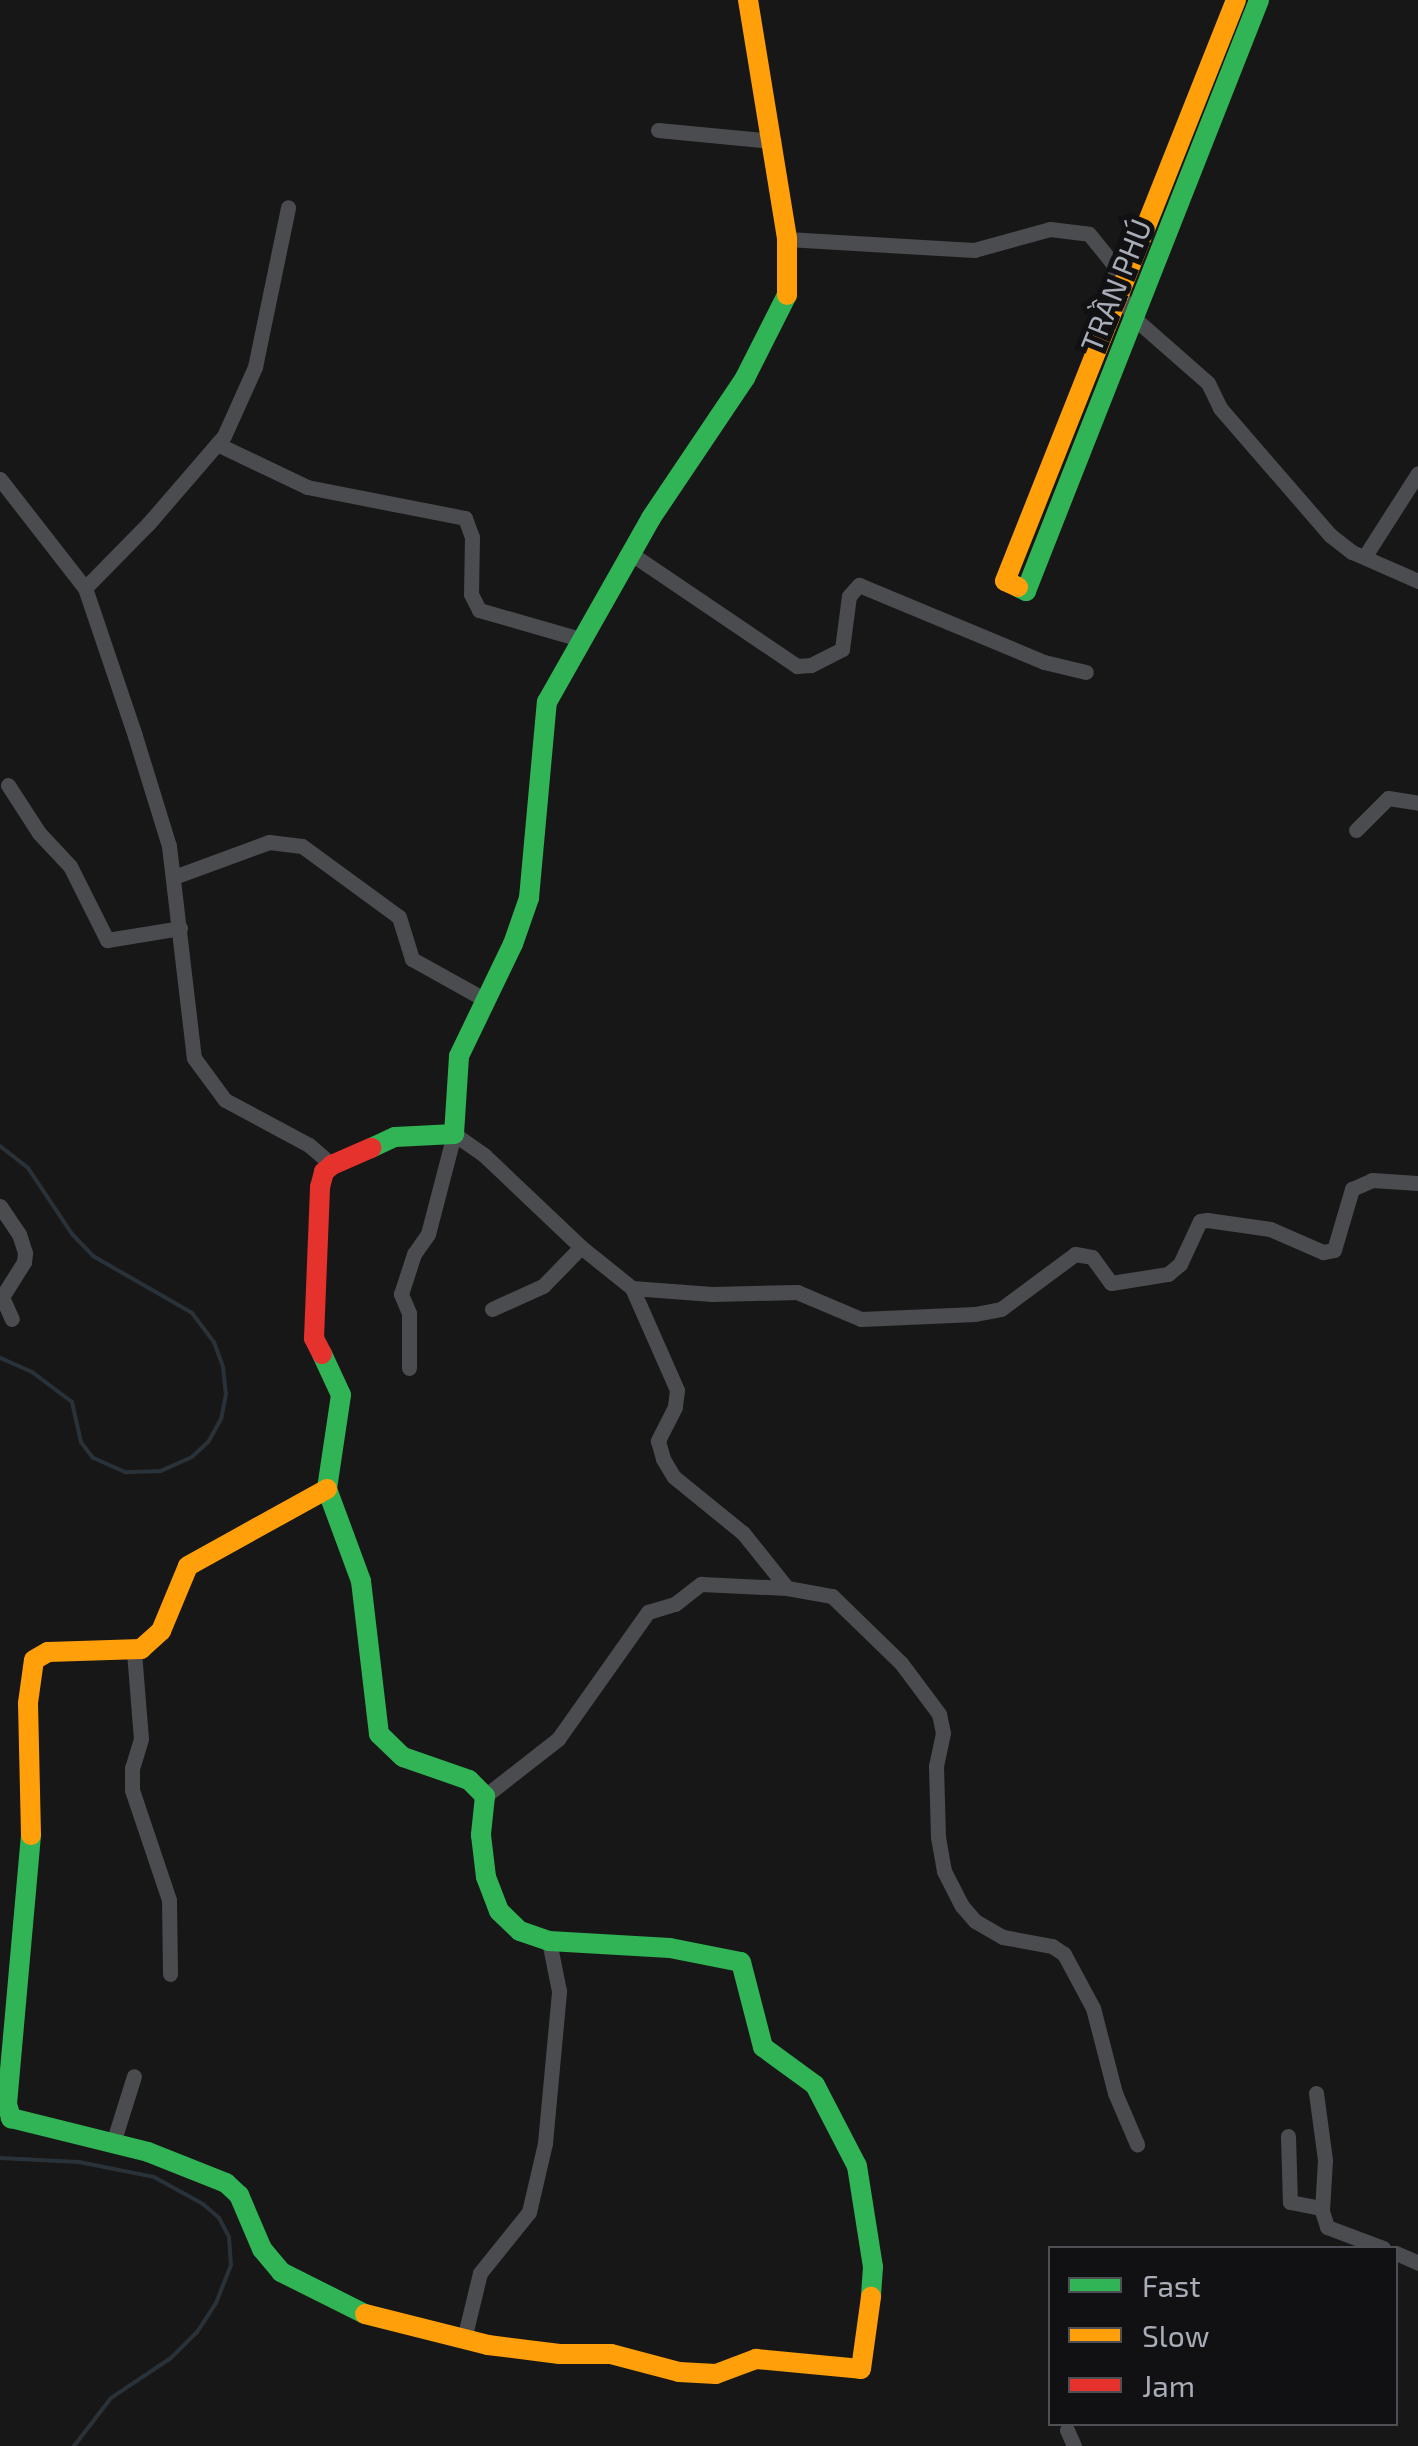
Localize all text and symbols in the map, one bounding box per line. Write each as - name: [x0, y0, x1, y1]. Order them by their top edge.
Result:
- street label: TRẦN PHÚ: [1072, 213, 1158, 357]
- legend: [1048, 2246, 1398, 2426]
- text: Fast: [1142, 2267, 1201, 2303]
- text: Slow: [1142, 2317, 1209, 2353]
- text: Jam: [1142, 2367, 1195, 2403]

